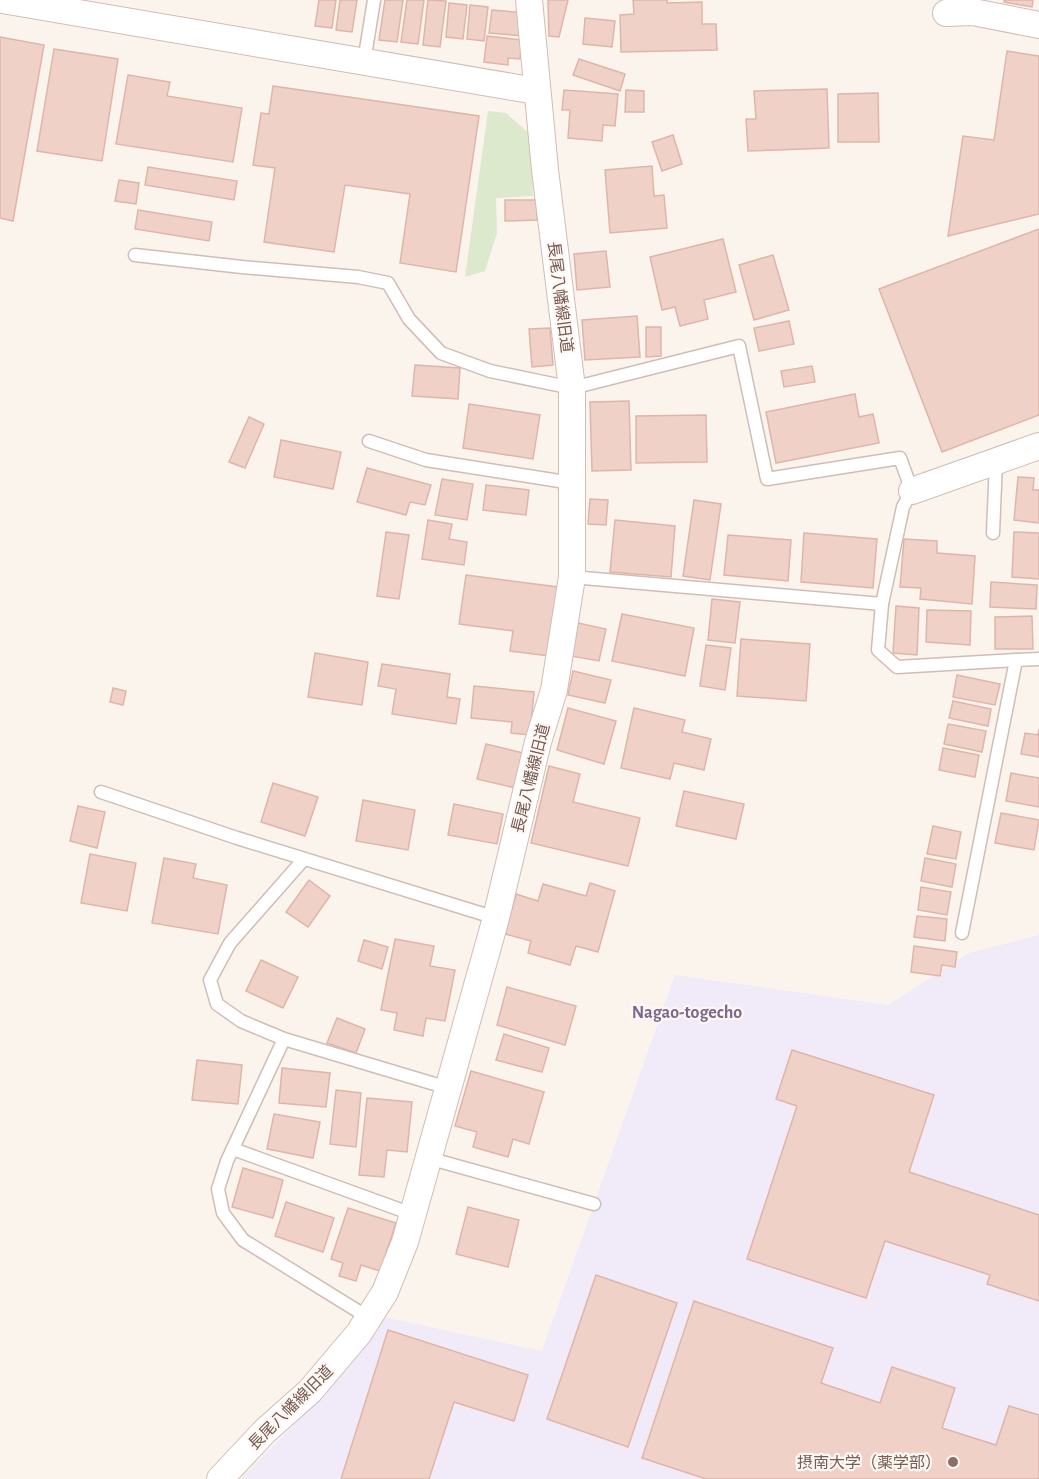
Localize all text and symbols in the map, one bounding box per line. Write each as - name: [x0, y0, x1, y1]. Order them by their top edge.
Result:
- street label: 長尾八幡線旧道: [545, 240, 576, 354]
- street label: 長尾八幡線旧道: [509, 722, 552, 835]
- district label: Nagao-togecho: [632, 1004, 742, 1022]
- street label: 長尾八幡線旧道: [245, 1362, 336, 1453]
- place label: 摂南大学（薬学部）: [797, 1454, 941, 1471]
- marker: 摂南大学（薬学部）: [946, 1455, 960, 1469]

